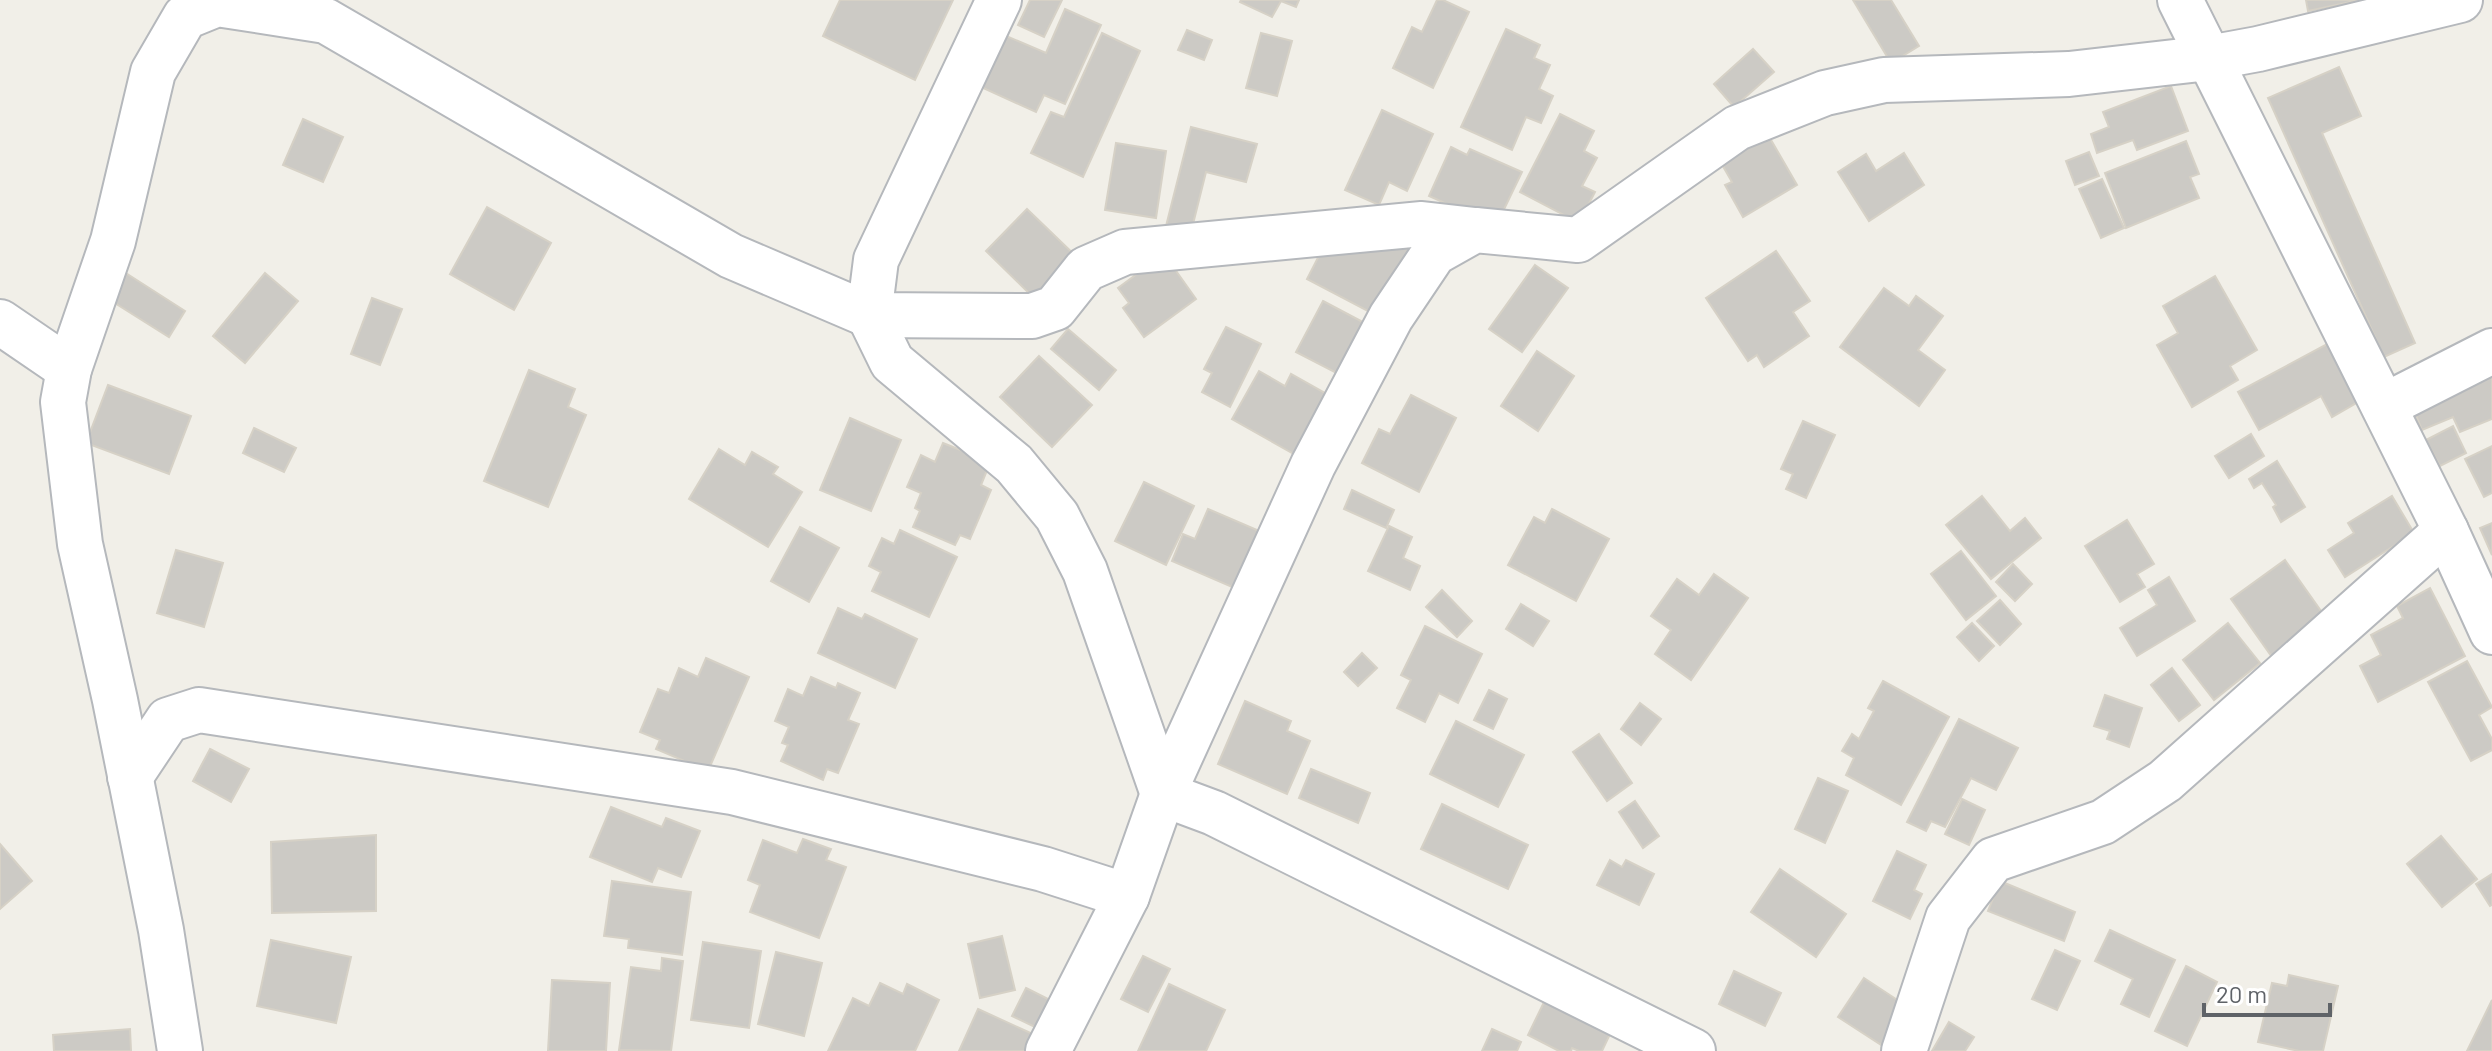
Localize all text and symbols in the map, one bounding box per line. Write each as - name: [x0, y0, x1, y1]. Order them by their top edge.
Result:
- scale bar: [2204, 967, 2330, 1017]
- text: 20 m: [2216, 979, 2267, 1008]

